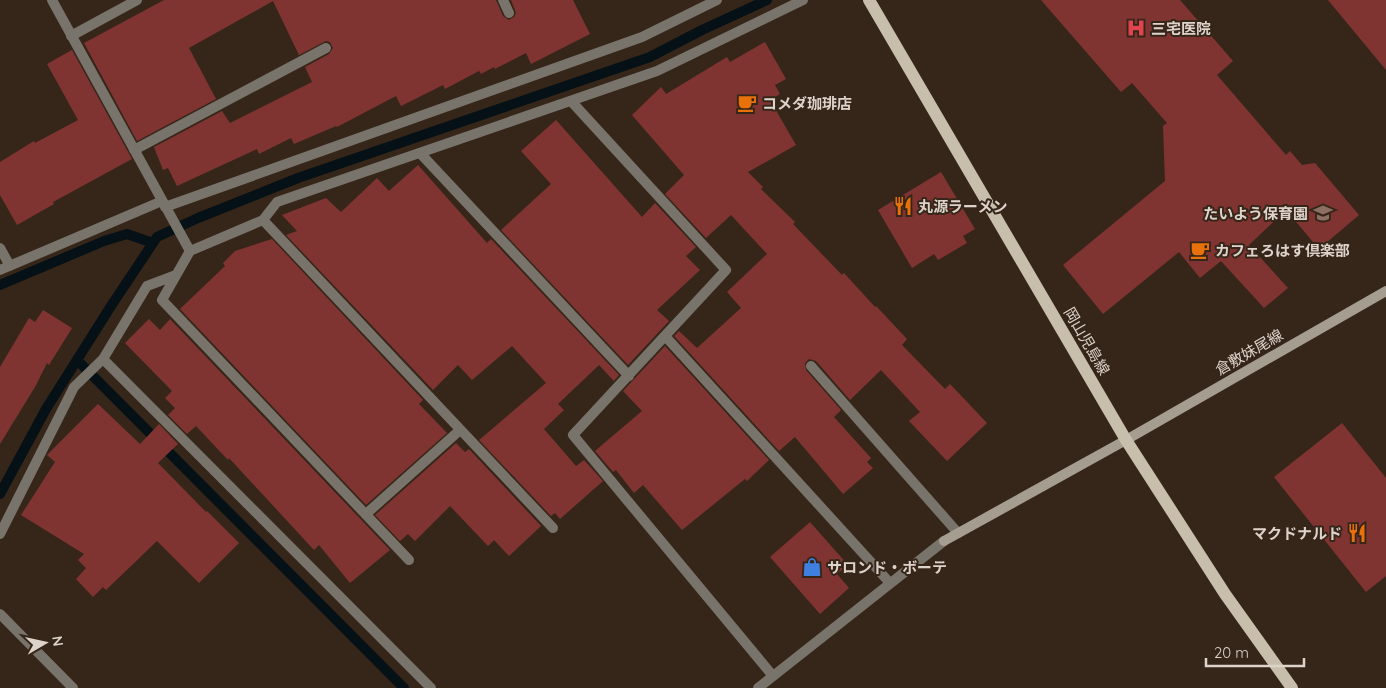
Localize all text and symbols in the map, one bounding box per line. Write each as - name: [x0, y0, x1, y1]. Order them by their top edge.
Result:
- hospital icon: 三宅医院: [1125, 17, 1147, 39]
- place label: 三宅医院: [1151, 19, 1211, 38]
- cafe icon: コメダ珈琲店: [736, 92, 758, 114]
- place label: コメダ珈琲店: [762, 94, 852, 113]
- restaurant icon: 丸源ラーメン: [892, 195, 914, 217]
- place label: 丸源ラーメン: [918, 197, 1007, 216]
- school or university icon: たいよう保育園: [1312, 202, 1334, 224]
- place label: たいよう保育園: [1203, 204, 1308, 223]
- cafe icon: カフェろはす倶楽部: [1189, 239, 1211, 261]
- place label: カフェろはす倶楽部: [1215, 241, 1350, 260]
- street label: 岡山児島線: [1060, 304, 1114, 378]
- street label: 倉敷妹尾線: [1212, 325, 1286, 379]
- restaurant icon: マクドナルド: [1346, 522, 1368, 544]
- place label: マクドナルド: [1252, 524, 1342, 543]
- shop icon: サロンド・ボーテ: [801, 556, 823, 578]
- place label: サロンド・ボーテ: [827, 558, 947, 577]
- north arrow: [20, 618, 70, 668]
- text: N: [48, 634, 68, 647]
- scale bar: [1206, 636, 1304, 668]
- text: 20 m: [1214, 643, 1249, 662]

